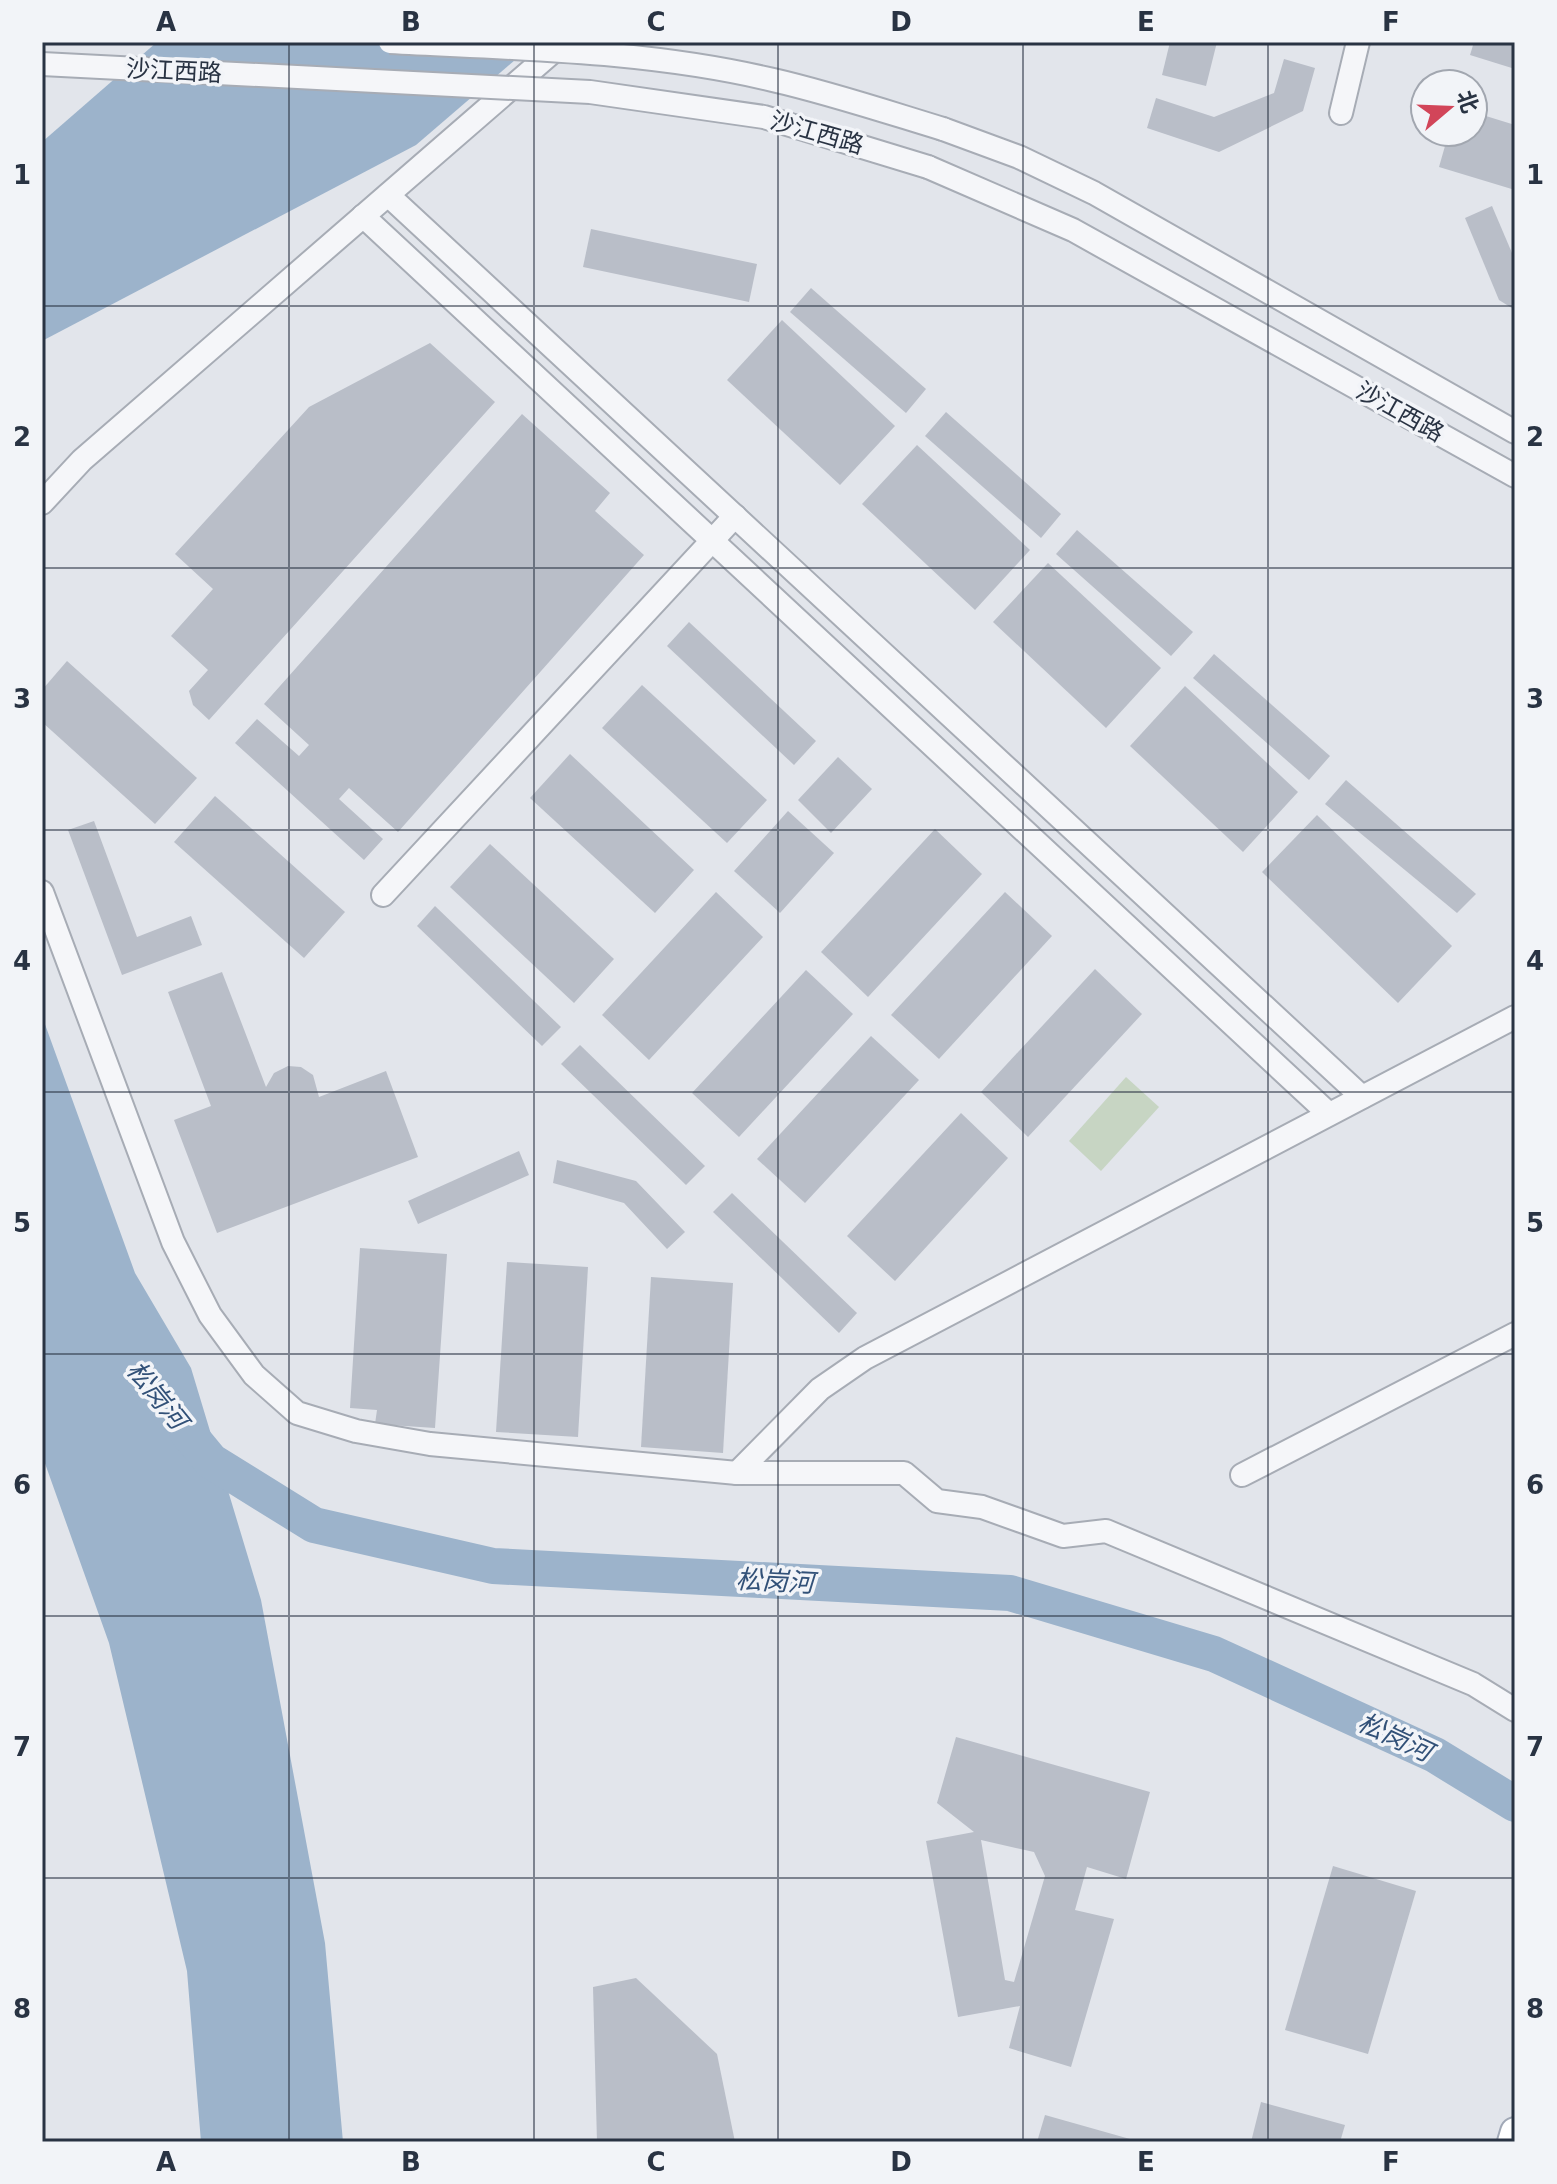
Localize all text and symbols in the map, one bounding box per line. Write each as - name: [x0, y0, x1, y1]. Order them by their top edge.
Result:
- text: A: [156, 7, 176, 37]
- text: B: [401, 7, 421, 37]
- text: C: [646, 7, 666, 37]
- text: D: [890, 7, 912, 37]
- text: E: [1137, 7, 1155, 37]
- text: F: [1382, 7, 1400, 37]
- street label: 沙江西路: [125, 55, 223, 87]
- north arrow: [1409, 68, 1489, 148]
- text: 北: [1452, 87, 1483, 116]
- street label: 沙江西路: [767, 106, 867, 160]
- text: 1: [13, 160, 31, 190]
- text: 1: [1526, 160, 1544, 190]
- street label: 沙江西路: [1351, 376, 1449, 448]
- text: 2: [13, 422, 31, 452]
- text: 2: [1526, 422, 1544, 452]
- text: 3: [13, 684, 31, 714]
- text: 3: [1526, 684, 1544, 714]
- text: 4: [13, 946, 31, 976]
- text: 4: [1526, 946, 1544, 976]
- text: 5: [13, 1208, 31, 1238]
- text: 5: [1526, 1208, 1544, 1238]
- water label: 松岗河: [121, 1355, 196, 1439]
- text: 6: [13, 1470, 31, 1500]
- text: 6: [1526, 1470, 1544, 1500]
- water label: 松岗河: [735, 1564, 820, 1598]
- water label: 松岗河: [1353, 1707, 1441, 1769]
- text: 7: [13, 1732, 31, 1762]
- text: 7: [1526, 1732, 1544, 1762]
- text: 8: [13, 1994, 31, 2024]
- text: 8: [1526, 1994, 1544, 2024]
- text: A: [156, 2147, 176, 2177]
- text: B: [401, 2147, 421, 2177]
- text: C: [646, 2147, 666, 2177]
- text: D: [890, 2147, 912, 2177]
- text: E: [1137, 2147, 1155, 2177]
- text: F: [1382, 2147, 1400, 2177]

